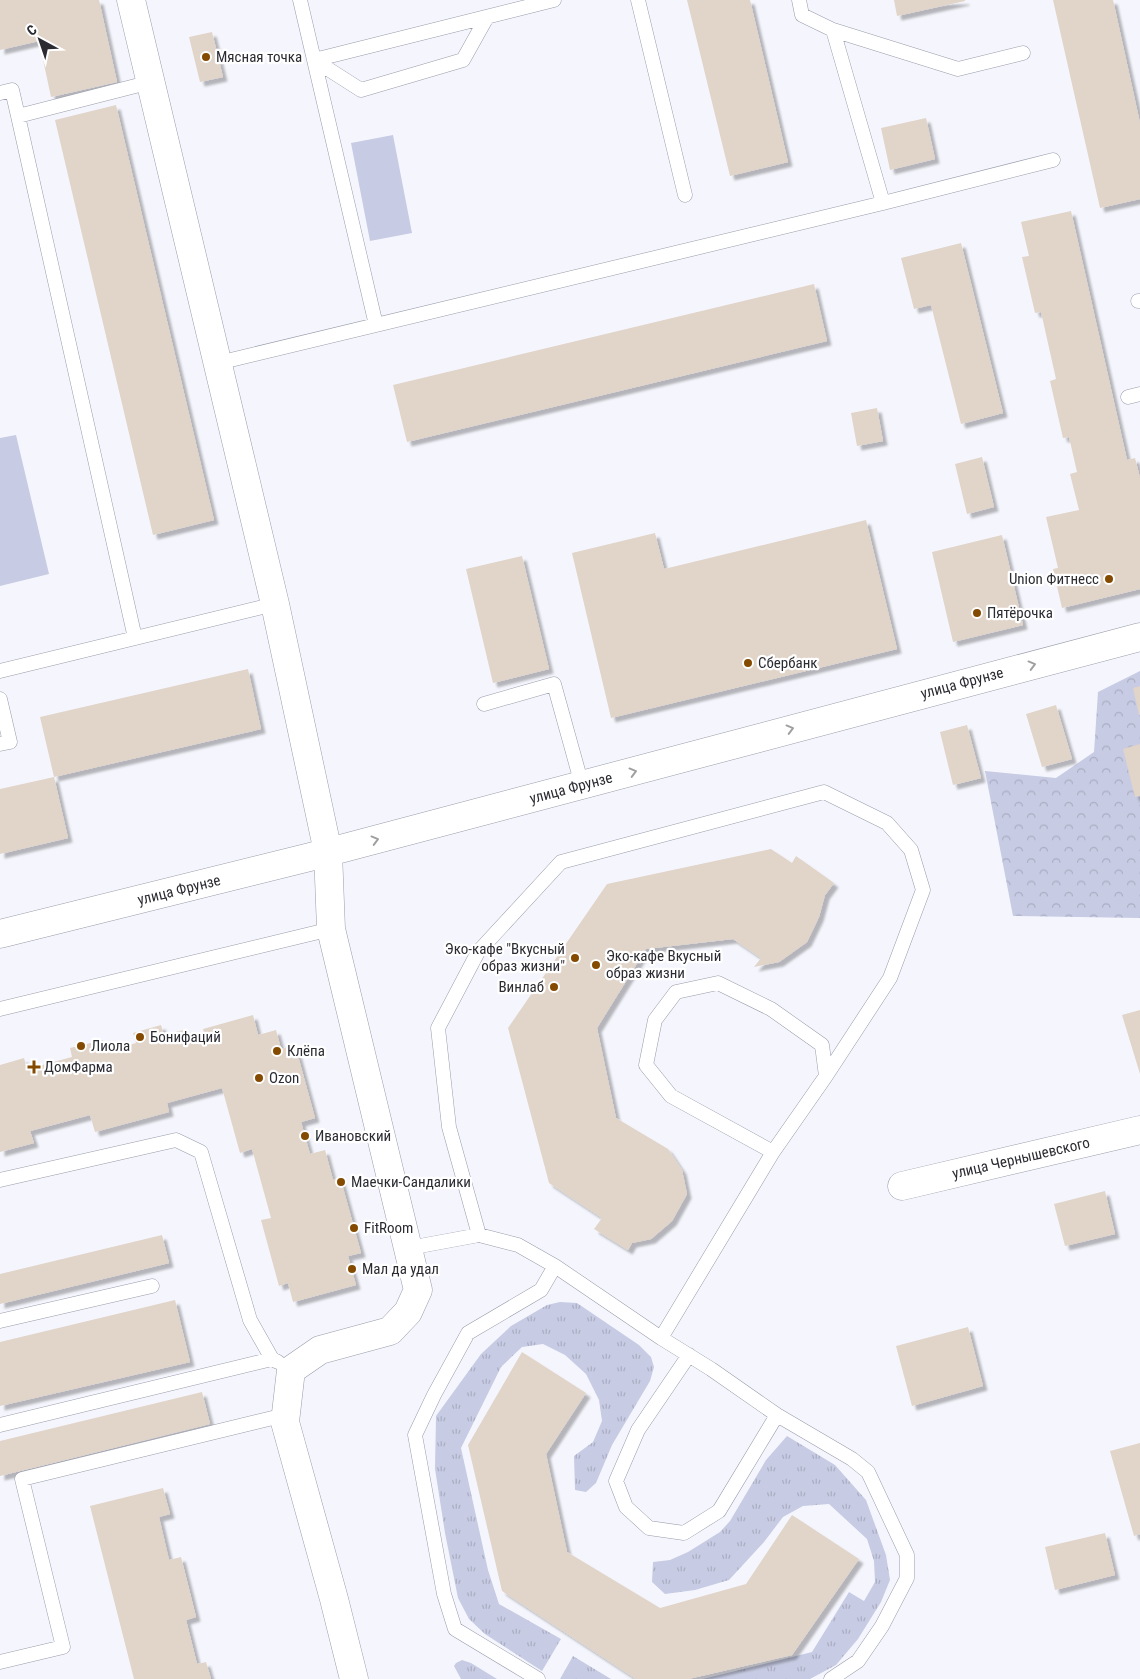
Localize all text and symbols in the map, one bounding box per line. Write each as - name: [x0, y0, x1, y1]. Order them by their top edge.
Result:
- north arrow: [15, 15, 65, 65]
- text: С: [23, 21, 40, 39]
- place label: Мясная точка: [216, 48, 302, 66]
- marker: Мясная точка: [200, 51, 212, 63]
- place label: Union Фитнесс: [1009, 570, 1099, 588]
- marker: Union Фитнесс: [1103, 573, 1115, 585]
- place label: Пятёрочка: [987, 604, 1053, 622]
- marker: Пятёрочка: [971, 607, 983, 619]
- place label: Сбербанк: [758, 654, 818, 672]
- marker: Сбербанк: [742, 657, 754, 669]
- one-way arrow: [1027, 660, 1035, 670]
- street label: улица Фрунзе: [919, 663, 1005, 703]
- one-way arrow: [786, 725, 794, 735]
- one-way arrow: [629, 767, 637, 777]
- street label: улица Фрунзе: [528, 768, 614, 808]
- one-way arrow: [370, 835, 379, 846]
- street label: улица Фрунзе: [136, 871, 222, 909]
- place label: Эко-кафе "Вкусный образ жизни": [445, 940, 565, 975]
- place label: Эко-кафе Вкусный образ жизни: [606, 947, 721, 982]
- marker: Эко-кафе "Вкусный образ жизни": [569, 952, 581, 964]
- marker: Эко-кафе Вкусный образ жизни: [590, 959, 602, 971]
- place label: Винлаб: [498, 978, 544, 996]
- marker: Винлаб: [548, 981, 560, 993]
- place label: Бонифаций: [150, 1028, 221, 1046]
- marker: Бонифаций: [134, 1031, 146, 1043]
- place label: Лиола: [91, 1037, 130, 1055]
- marker: Лиола: [75, 1040, 87, 1052]
- place label: Клёпа: [287, 1042, 325, 1060]
- marker: Клёпа: [271, 1045, 283, 1057]
- place label: ДомФарма: [44, 1058, 113, 1076]
- marker: ДомФарма: [28, 1061, 40, 1073]
- place label: Ozon: [269, 1069, 299, 1087]
- marker: Ozon: [253, 1072, 265, 1084]
- place label: Ивановский: [315, 1127, 391, 1145]
- marker: Ивановский: [299, 1130, 311, 1142]
- street label: улица Чернышевского: [950, 1133, 1092, 1183]
- place label: Маечки-Сандалики: [351, 1173, 471, 1191]
- marker: Маечки-Сандалики: [335, 1176, 347, 1188]
- place label: FitRoom: [364, 1219, 413, 1237]
- marker: FitRoom: [348, 1222, 360, 1234]
- place label: Мал да удал: [362, 1260, 439, 1278]
- marker: Мал да удал: [346, 1263, 358, 1275]

